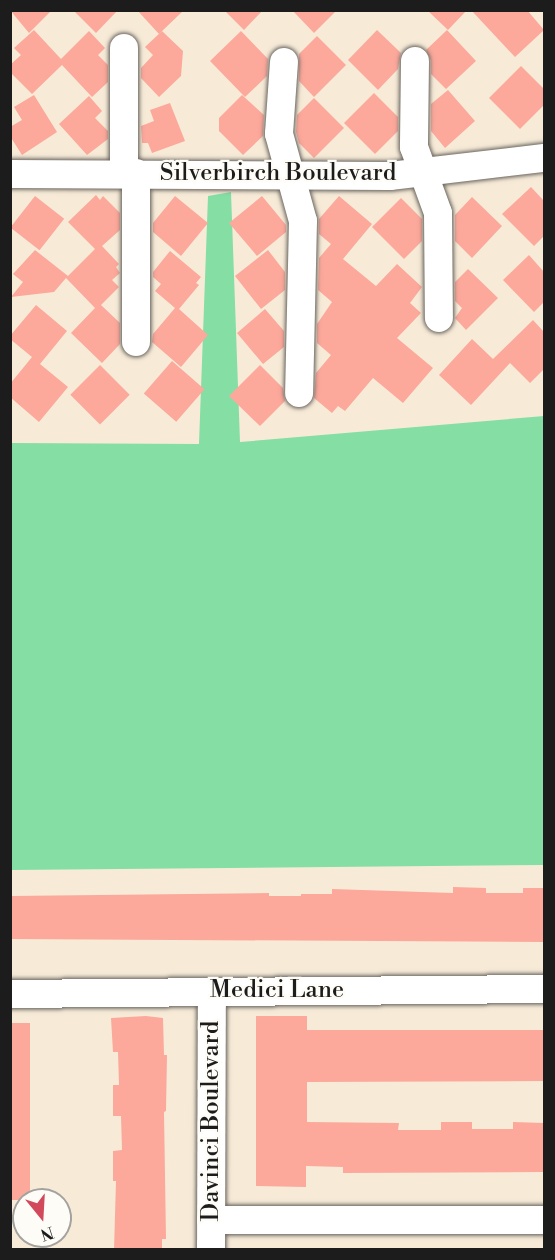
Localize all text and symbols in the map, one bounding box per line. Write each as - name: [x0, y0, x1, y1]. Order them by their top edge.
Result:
- street label: Silverbirch Boulevard: [160, 160, 396, 188]
- street label: Medici Lane: [210, 977, 344, 1005]
- street label: Davinci Boulevard: [198, 1021, 226, 1221]
- north arrow: [12, 1188, 72, 1248]
- text: N: [38, 1222, 56, 1245]

